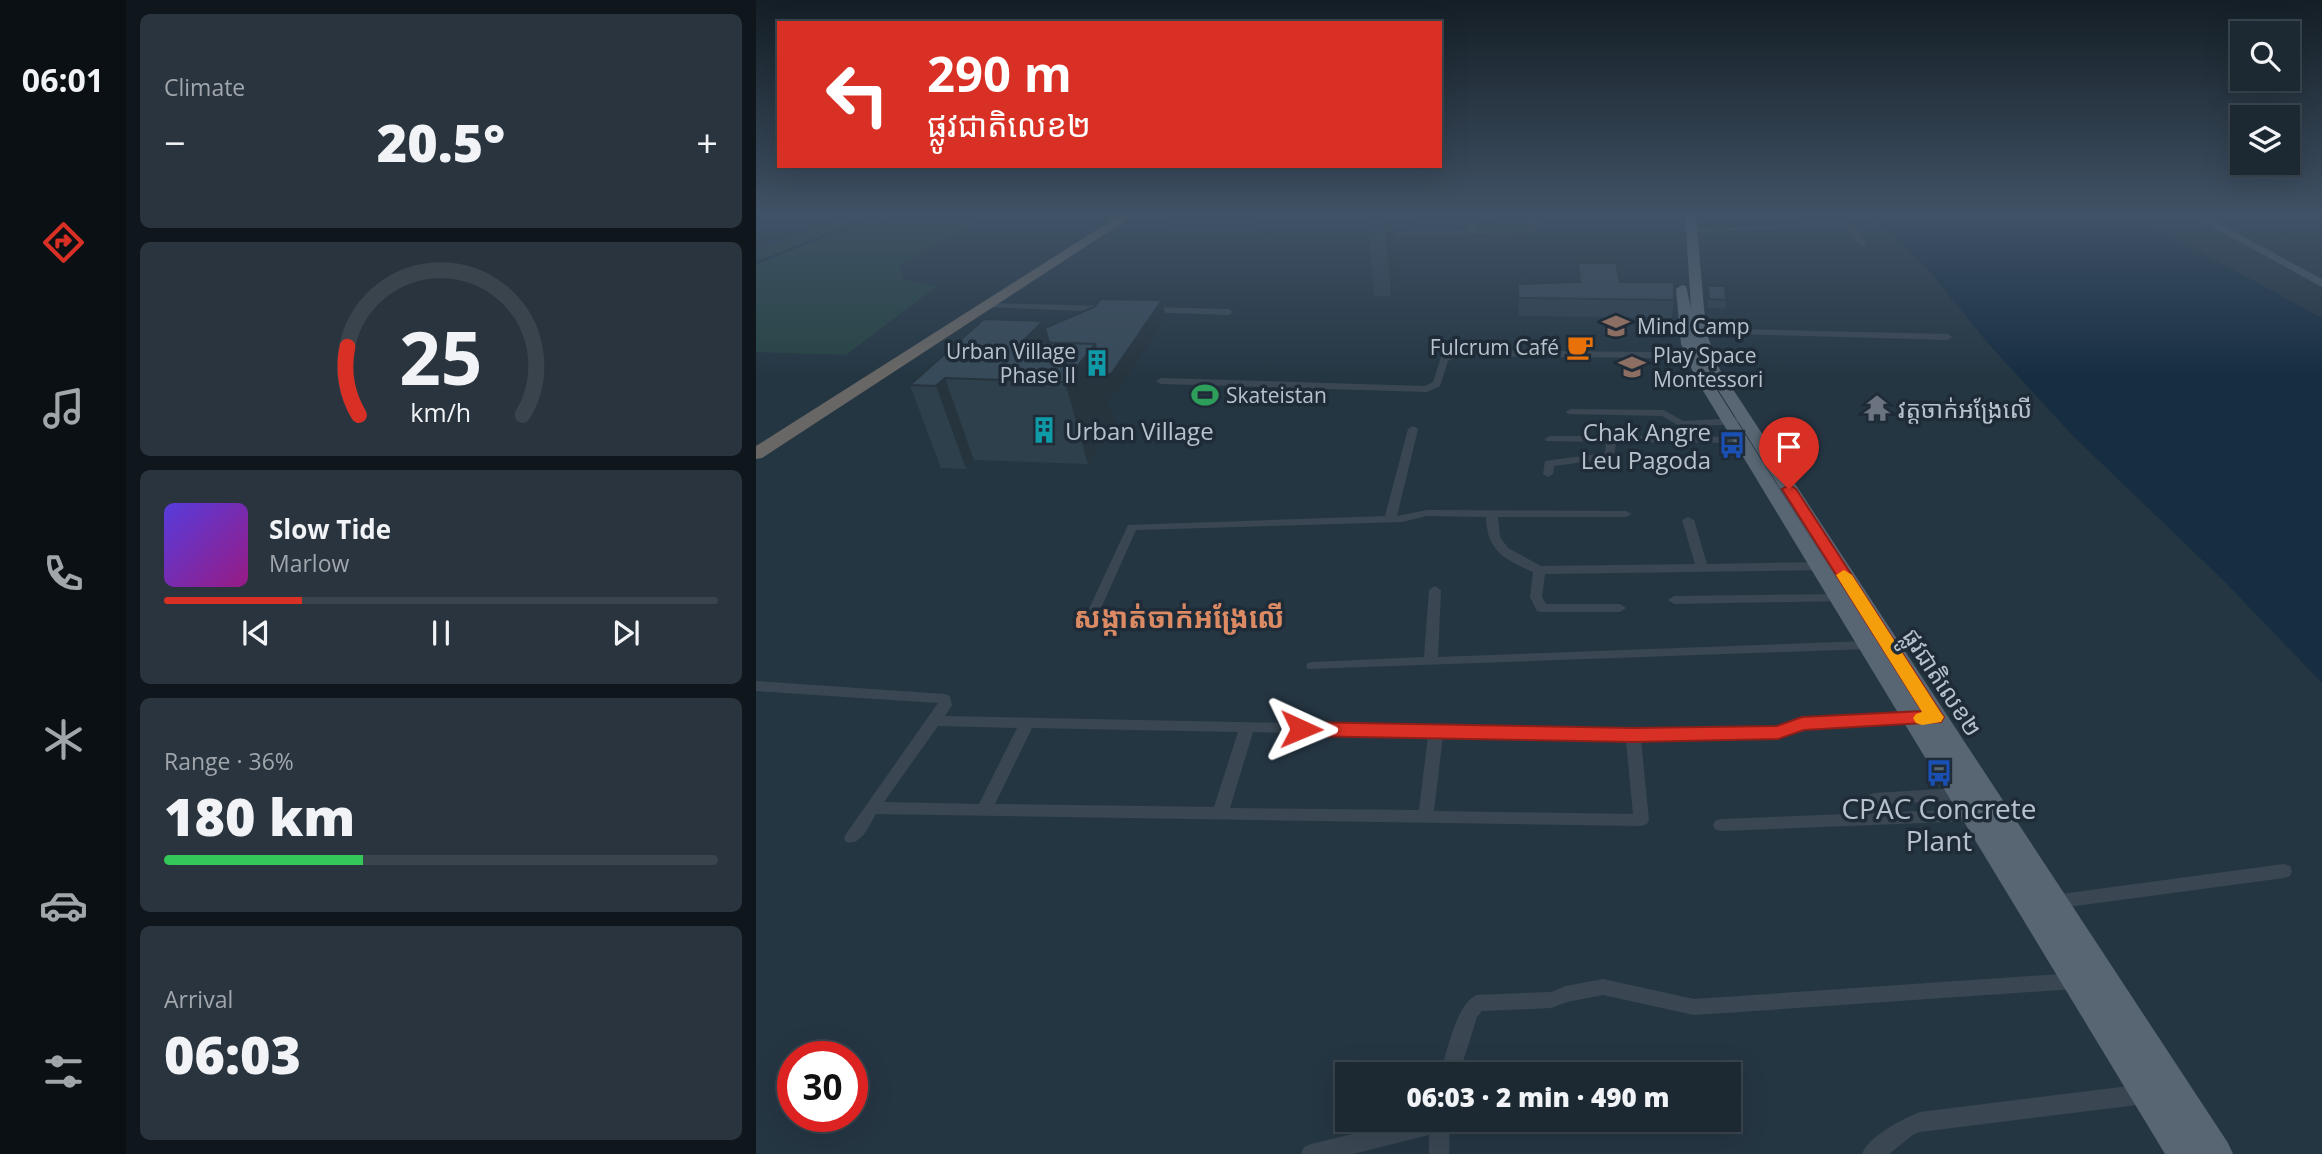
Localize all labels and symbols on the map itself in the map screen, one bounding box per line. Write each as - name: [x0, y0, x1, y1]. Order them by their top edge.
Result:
- school or university icon: Mind Camp: [1601, 311, 1631, 341]
- place label: Mind Camp: [1637, 312, 1750, 340]
- cafe icon: Fulcrum Café: [1565, 332, 1595, 362]
- place label: Fulcrum Café: [1430, 333, 1559, 361]
- place label: Urban Village Phase II: [946, 337, 1076, 389]
- place label: Play Space Montessori: [1653, 341, 1763, 393]
- building icon: Urban Village Phase II: [1082, 348, 1112, 378]
- school or university icon: Play Space Montessori: [1617, 352, 1647, 382]
- sports icon: Skateistan: [1190, 380, 1220, 410]
- place label: Skateistan: [1226, 381, 1327, 409]
- place label: វត្តចាក់អង្រែលើ: [1898, 392, 2032, 425]
- temple icon: វត្តចាក់អង្រែលើ: [1862, 393, 1892, 423]
- place label: Urban Village: [1065, 414, 1214, 447]
- building icon: Urban Village: [1029, 415, 1059, 445]
- place label: Chak Angre Leu Pagoda: [1581, 415, 1711, 476]
- pin: [1759, 417, 1819, 489]
- bus stop icon: Chak Angre Leu Pagoda: [1717, 430, 1747, 460]
- district label: សង្កាត់ចាក់អង្រែលើ: [1073, 598, 1285, 636]
- street label: ផ្លូវជាតិលេខ២: [1890, 621, 1990, 746]
- position arrow: [1264, 692, 1338, 766]
- bus stop icon: CPAC Concrete Plant: [1924, 758, 1954, 788]
- place label: CPAC Concrete Plant: [1841, 789, 2037, 859]
- speed limit sign: 30: [777, 1041, 868, 1132]

